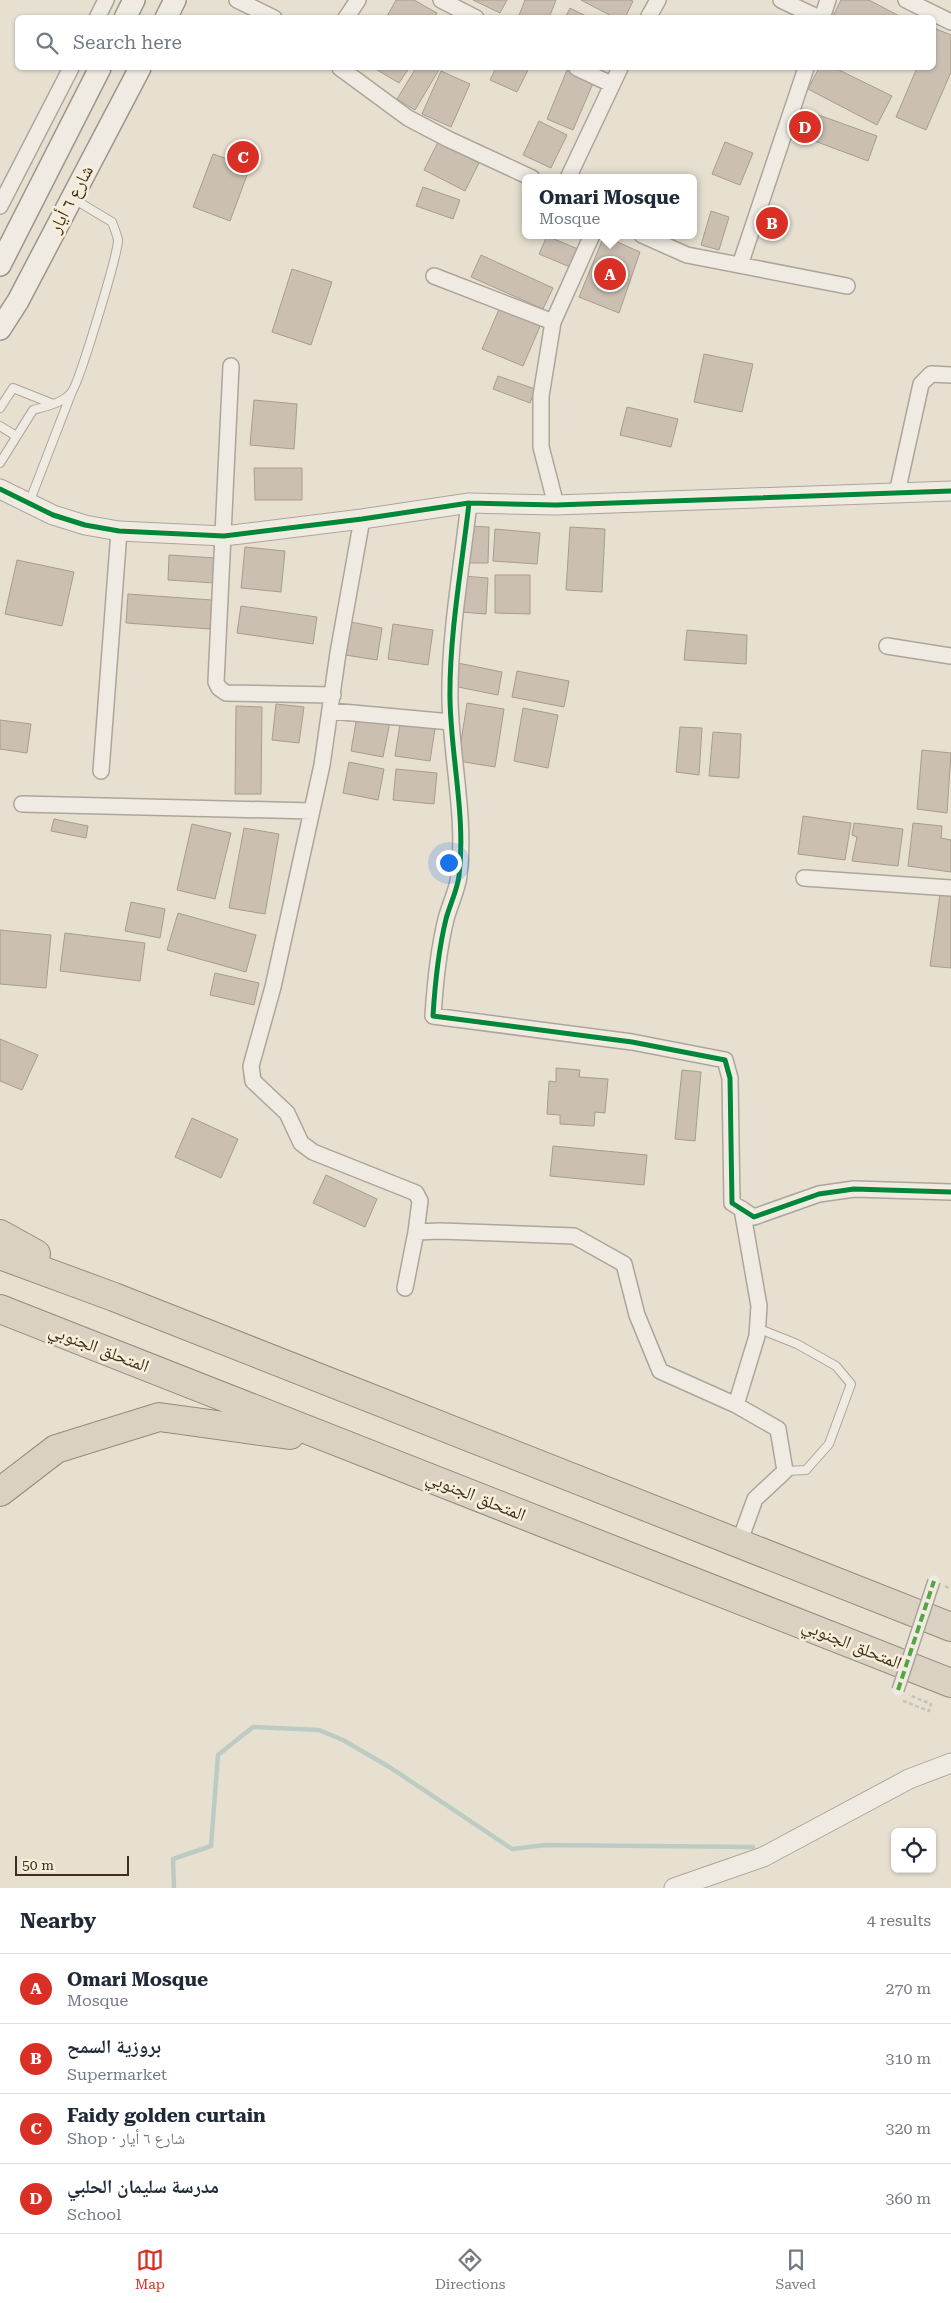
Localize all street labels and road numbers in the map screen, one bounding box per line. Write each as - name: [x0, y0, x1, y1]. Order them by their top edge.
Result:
- street label: شارع ٦ أيار: [44, 161, 98, 237]
- street label: المتحلق الجنوبي: [44, 1319, 152, 1381]
- street label: المتحلق الجنوبي: [422, 1466, 529, 1529]
- street label: المتحلق الجنوبي: [798, 1614, 905, 1677]

